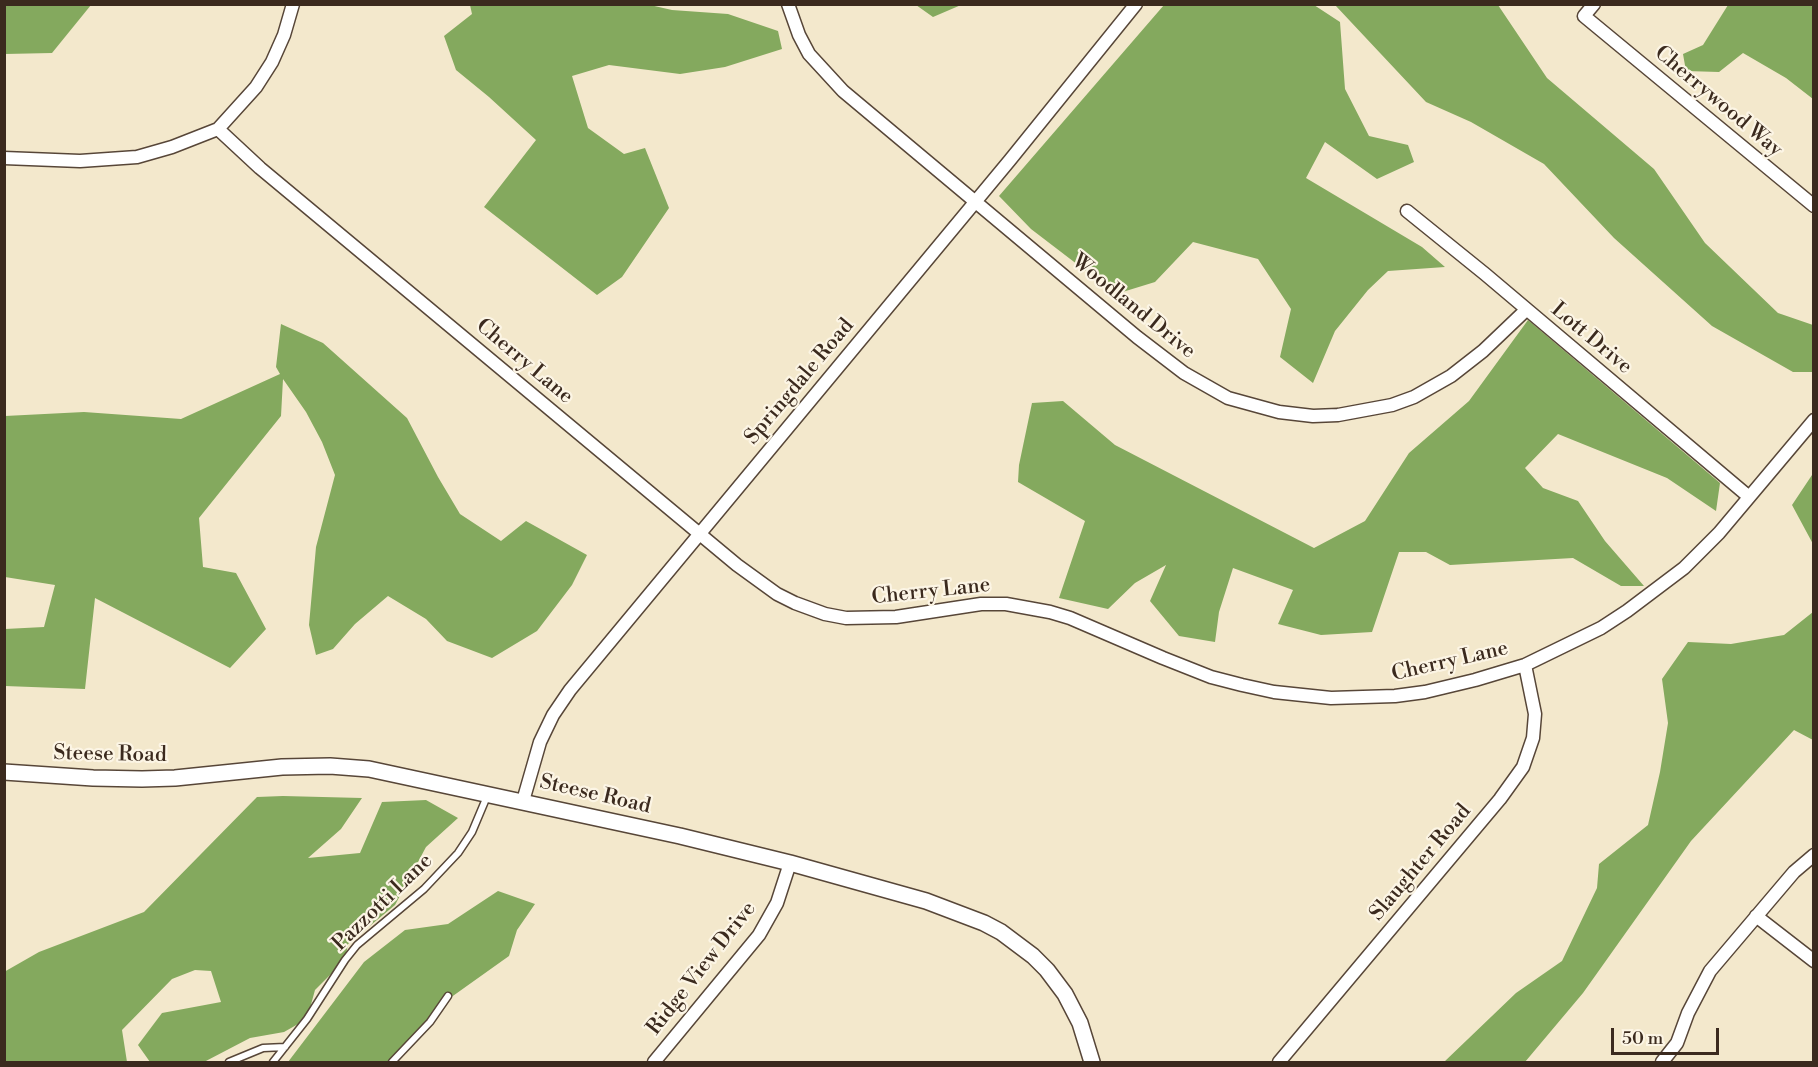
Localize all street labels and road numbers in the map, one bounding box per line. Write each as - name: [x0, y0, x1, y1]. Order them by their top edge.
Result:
- street label: Cherrywood Way: [1649, 41, 1787, 163]
- street label: Woodland Drive: [1066, 249, 1200, 365]
- street label: Lott Drive: [1545, 298, 1637, 380]
- street label: Cherry Lane: [470, 314, 578, 410]
- street label: Springdale Road: [740, 314, 860, 450]
- street label: Cherry Lane: [870, 573, 992, 611]
- street label: Cherry Lane: [1389, 636, 1511, 688]
- street label: Steese Road: [53, 741, 167, 769]
- street label: Steese Road: [537, 770, 653, 820]
- street label: Slaughter Road: [1365, 800, 1477, 926]
- street label: Pazzotti Lane: [328, 849, 438, 957]
- street label: Ridge View Drive: [642, 897, 762, 1041]

